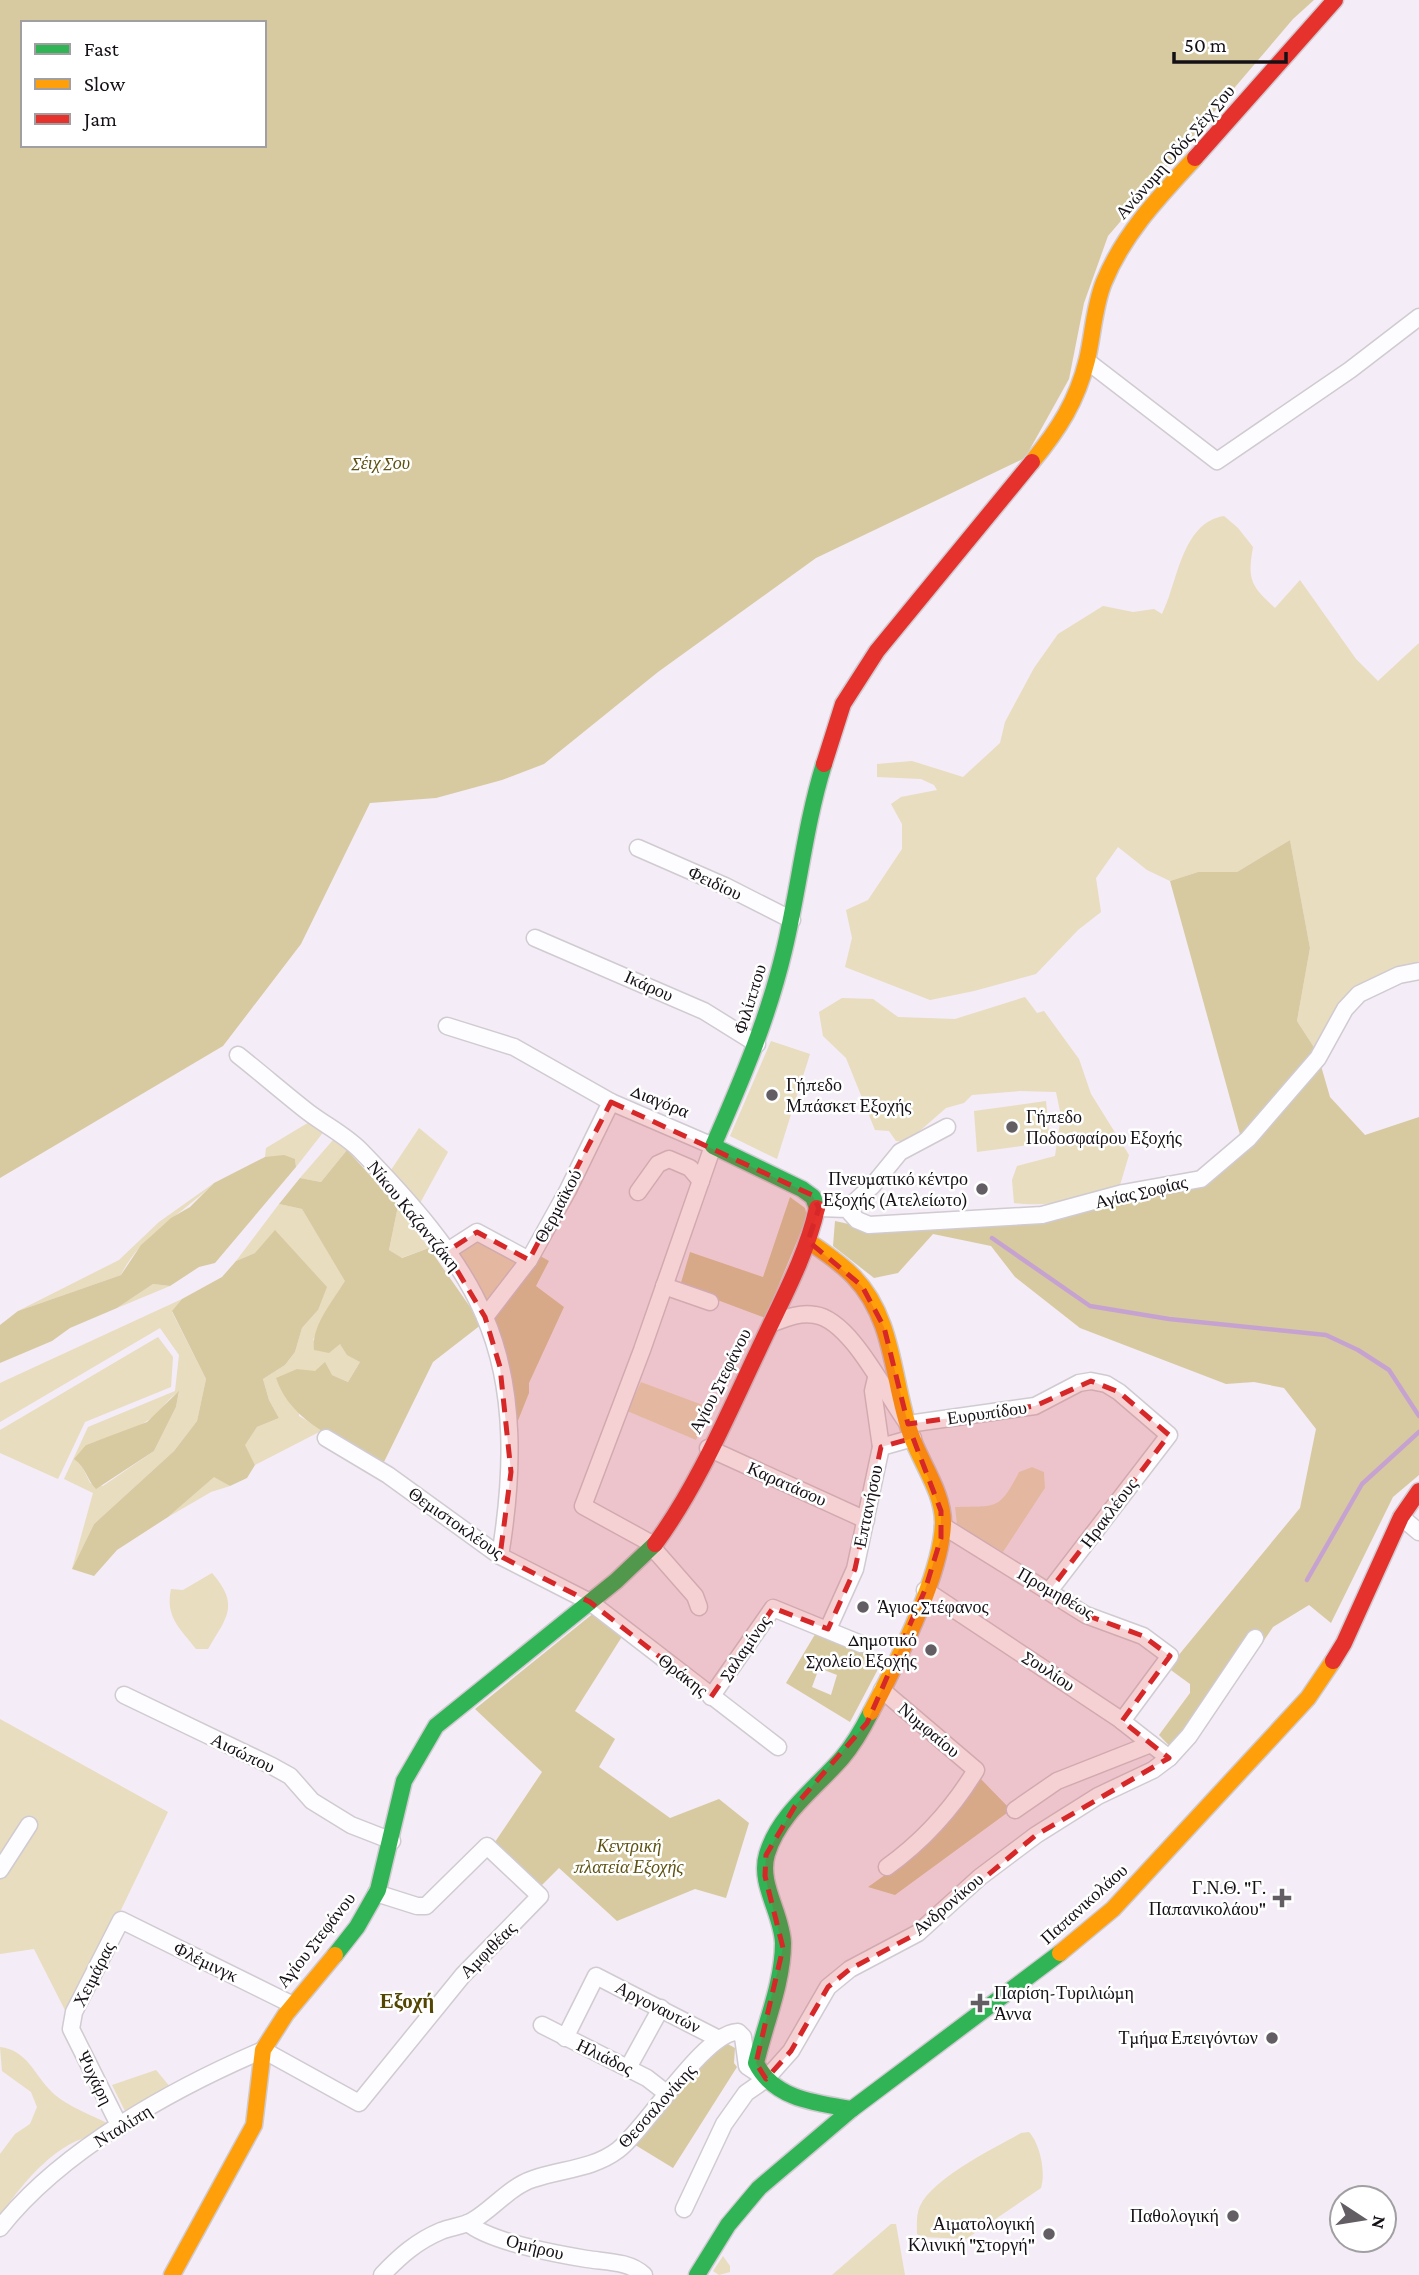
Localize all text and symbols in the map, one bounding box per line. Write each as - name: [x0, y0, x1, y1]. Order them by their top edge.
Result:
- legend: [21, 21, 266, 147]
- scale bar: [1174, 21, 1286, 65]
- text: 50 m: [1184, 33, 1227, 57]
- text: Fast: [84, 37, 120, 61]
- text: Slow: [84, 72, 126, 96]
- street label: Ανώνυμη Οδός Σέιχ Σου: [1111, 81, 1239, 223]
- text: Jam: [82, 107, 117, 131]
- park label: Σέιχ Σου: [351, 453, 410, 473]
- street label: Φειδίου: [685, 862, 745, 904]
- street label: Φιλίππου: [730, 962, 770, 1036]
- street label: Ικάρου: [622, 966, 677, 1006]
- place label: Γήπεδο Μπάσκετ Εξοχής: [786, 1075, 911, 1116]
- street label: Διαγόρα: [628, 1080, 693, 1122]
- marker: Γήπεδο Μπάσκετ Εξοχής: [764, 1087, 780, 1103]
- place label: Γήπεδο Ποδοσφαίρου Εξοχής: [1026, 1107, 1182, 1148]
- marker: Γήπεδο Ποδοσφαίρου Εξοχής: [1004, 1119, 1020, 1135]
- street label: Νίκου Καζαντζάκη: [363, 1157, 465, 1275]
- street label: Θερμαϊκού: [530, 1166, 586, 1246]
- place label: Πνευματικό κέντρο Εξοχής (Ατελείωτο): [823, 1169, 968, 1211]
- street label: Αγίας Σοφίας: [1093, 1172, 1189, 1212]
- marker: Πνευματικό κέντρο Εξοχής (Ατελείωτο): [974, 1181, 990, 1197]
- street label: Αγίου Στεφάνου: [685, 1325, 755, 1437]
- street label: Ευρυπίδου: [946, 1398, 1028, 1428]
- street label: Καρατάσου: [744, 1458, 830, 1510]
- street label: Επτανήσου: [849, 1463, 887, 1549]
- street label: Ηρακλέους: [1076, 1474, 1142, 1552]
- street label: Θεμιστοκλέους: [405, 1483, 507, 1563]
- street label: Προμηθέως: [1014, 1563, 1098, 1623]
- place label: Άγιος Στέφανος: [877, 1597, 989, 1617]
- marker: Άγιος Στέφανος: [855, 1599, 871, 1615]
- street label: Σαλαμίνος: [715, 1612, 775, 1684]
- place label: Δημοτικό Σχολείο Εξοχής: [806, 1630, 917, 1671]
- marker: Δημοτικό Σχολείο Εξοχής: [923, 1642, 939, 1658]
- street label: Σουλίου: [1019, 1646, 1079, 1696]
- street label: Θράκης: [654, 1650, 712, 1700]
- street label: Νυμφαίου: [894, 1699, 964, 1762]
- street label: Αισώπου: [208, 1729, 278, 1777]
- park label: Κεντρική πλατεία Εξοχής: [573, 1836, 684, 1877]
- street label: Παπανικολάου: [1037, 1860, 1132, 1948]
- street label: Ανδρονίκου: [909, 1869, 987, 1939]
- place label: Γ.Ν.Θ. "Γ. Παπανικολάου": [1149, 1878, 1266, 1919]
- street label: Αγίου Στεφάνου: [273, 1888, 359, 1992]
- marker: Γ.Ν.Θ. "Γ. Παπανικολάου": [1272, 1888, 1292, 1908]
- street label: Αμφιθέας: [456, 1918, 520, 1982]
- street label: Χειμάρας: [69, 1938, 119, 2010]
- street label: Φλέμινγκ: [171, 1938, 241, 1986]
- street label: Αργοναυτών: [612, 1977, 704, 2037]
- place label: Παρίση-Τυριλιώμη Άννα: [994, 1983, 1134, 2024]
- district label: Εξοχή: [380, 1989, 434, 2013]
- marker: Παρίση-Τυριλιώμη Άννα: [972, 1995, 988, 2011]
- place label: Τμήμα Επειγόντων: [1119, 2028, 1258, 2048]
- marker: Τμήμα Επειγόντων: [1264, 2030, 1280, 2046]
- street label: Ηλιάδος: [573, 2035, 637, 2079]
- street label: Ψυχάρη: [73, 2048, 117, 2108]
- street label: Θεσσαλονίκης: [614, 2060, 700, 2152]
- street label: Νταλίπη: [91, 2101, 155, 2151]
- north arrow: [1328, 2184, 1398, 2254]
- place label: Παθολογική: [1130, 2206, 1219, 2226]
- marker: Παθολογική: [1225, 2208, 1241, 2224]
- place label: Αιματολογική Κλινική "Στοργή": [908, 2214, 1035, 2255]
- text: N: [1368, 2214, 1391, 2231]
- marker: Αιματολογική Κλινική "Στοργή": [1041, 2226, 1057, 2242]
- street label: Ομήρου: [504, 2230, 566, 2264]

